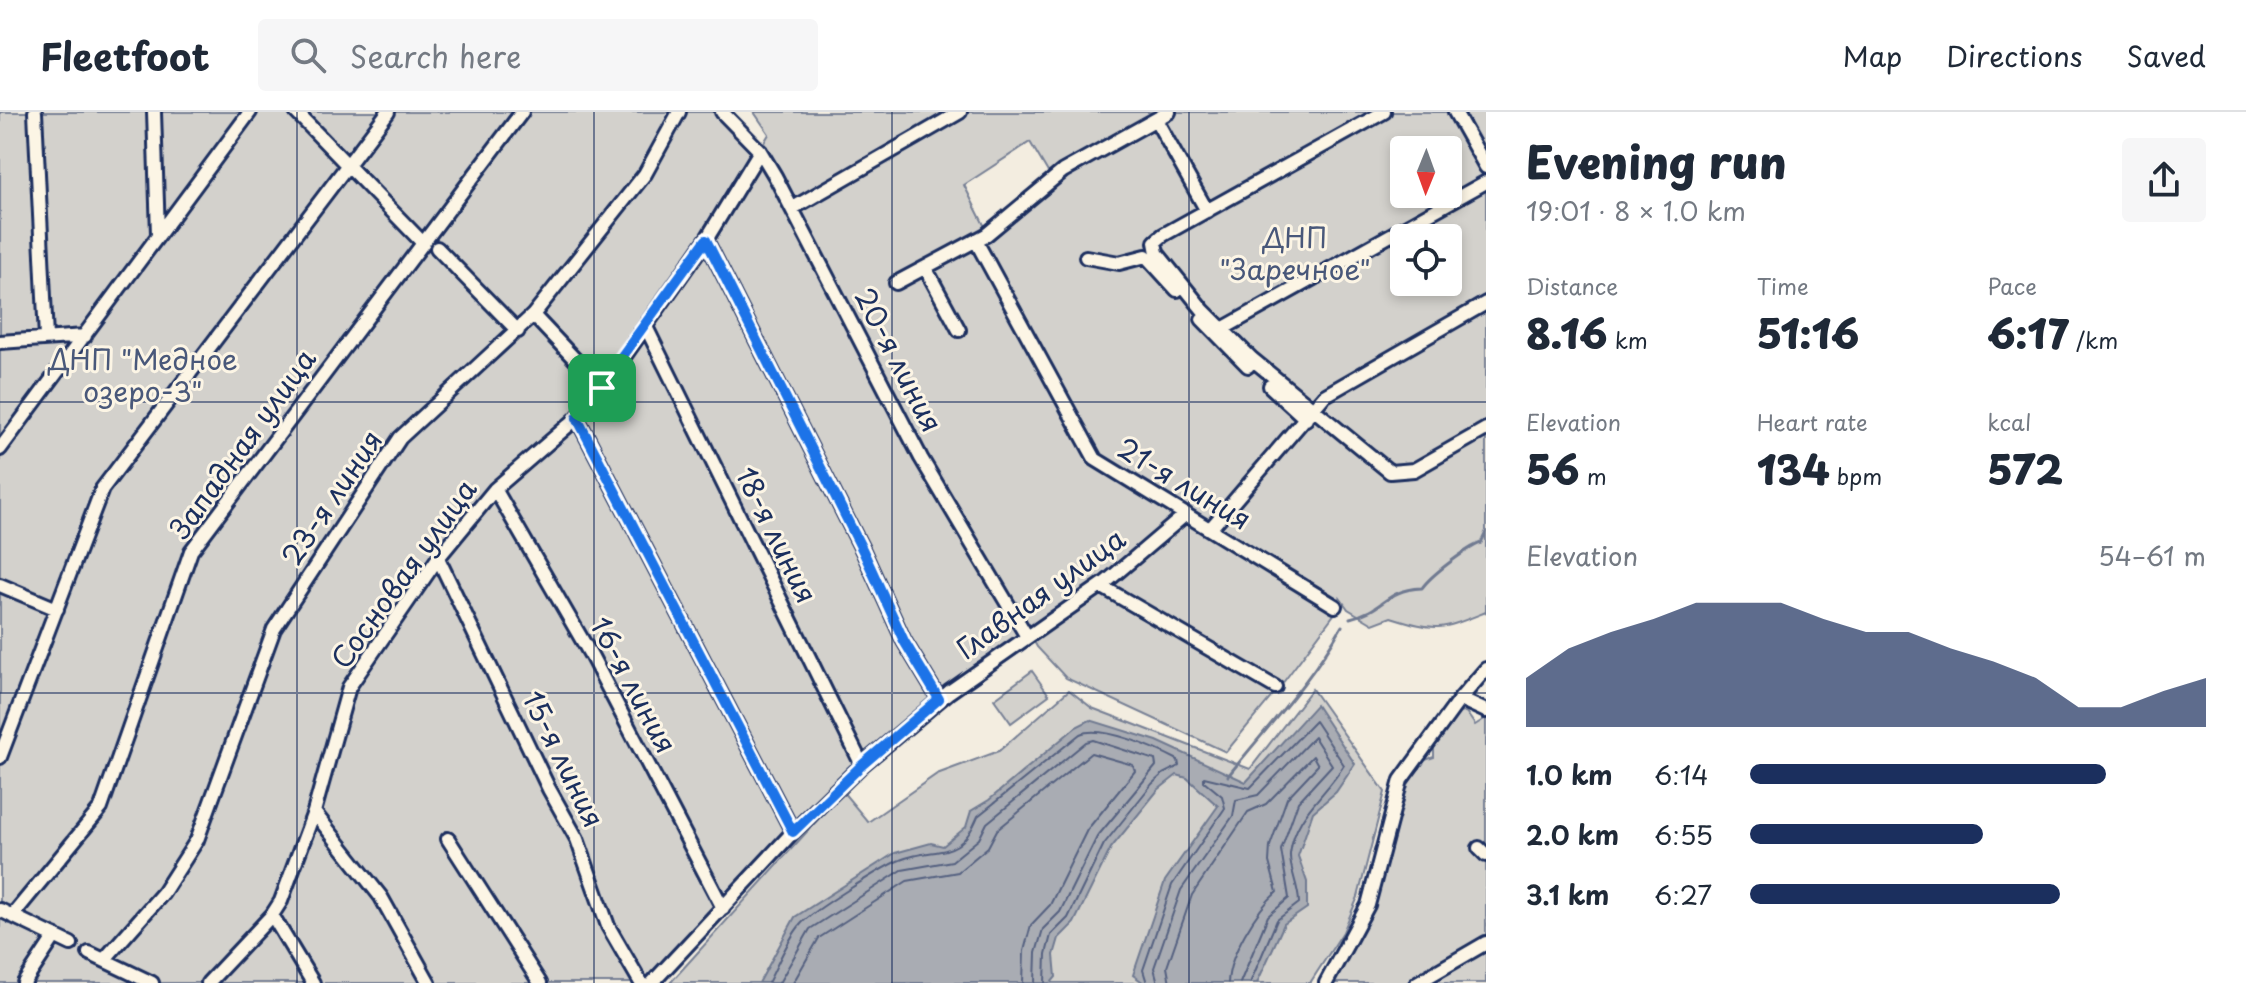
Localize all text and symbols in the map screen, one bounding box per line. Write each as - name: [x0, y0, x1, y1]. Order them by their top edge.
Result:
- search box: [258, 19, 818, 91]
- text: Fleetfoot: [40, 27, 210, 84]
- icon: search: [286, 33, 330, 77]
- text: Search here: [350, 33, 521, 78]
- text: Map: [1843, 34, 1902, 77]
- text: Directions: [1946, 34, 2083, 77]
- text: Saved: [2127, 34, 2206, 77]
- text: Evening run: [1526, 128, 1787, 194]
- north arrow: [1390, 136, 1462, 208]
- map controls: [1390, 136, 1462, 296]
- button: share: [2122, 138, 2206, 222]
- text: 19:01 · 8 × 1.0 km: [1526, 191, 1746, 230]
- park label: ДНП "Заречное": [1219, 215, 1371, 290]
- button: locate: [1390, 224, 1462, 296]
- text: Distance: [1526, 269, 1618, 302]
- text: Time: [1757, 269, 1809, 302]
- text: Pace: [1987, 269, 2037, 302]
- street label: 20-я линия: [844, 280, 954, 439]
- text: 8.16: [1526, 302, 1608, 363]
- text: 51:16: [1757, 302, 1859, 363]
- text: 6:17: [1987, 302, 2069, 363]
- text: km: [1608, 323, 1648, 356]
- text: /km: [2069, 323, 2118, 356]
- park label: ДНП "Медное озеро-3": [47, 337, 238, 412]
- street label: Западная улица: [158, 339, 326, 547]
- pin: [568, 354, 636, 422]
- icon: arrive: [580, 366, 624, 410]
- text: Elevation: [1526, 405, 1621, 438]
- text: Heart rate: [1757, 405, 1868, 438]
- text: kcal: [1987, 405, 2031, 438]
- street label: 23-я линия: [270, 421, 392, 573]
- street label: 21-я линия: [1110, 426, 1260, 540]
- text: 56: [1526, 438, 1580, 499]
- text: 134: [1757, 438, 1830, 499]
- text: 572: [1987, 438, 2063, 499]
- street label: 18-я линия: [726, 459, 829, 610]
- text: m: [1580, 459, 1607, 492]
- text: bpm: [1830, 459, 1882, 492]
- street label: Сосновая улица: [319, 469, 487, 677]
- street label: Главная улица: [947, 516, 1134, 669]
- text: Elevation: [1526, 536, 1638, 575]
- text: 54–61 m: [2098, 536, 2206, 575]
- street label: 16-я линия: [580, 608, 688, 760]
- street label: 15-я линия: [513, 682, 616, 834]
- text: 1.0 km: [1526, 755, 1613, 794]
- text: 6:14: [1654, 755, 1709, 794]
- text: 2.0 km: [1526, 815, 1619, 854]
- text: 6:55: [1654, 815, 1713, 854]
- text: 3.1 km: [1526, 875, 1609, 914]
- text: 6:27: [1654, 875, 1712, 914]

